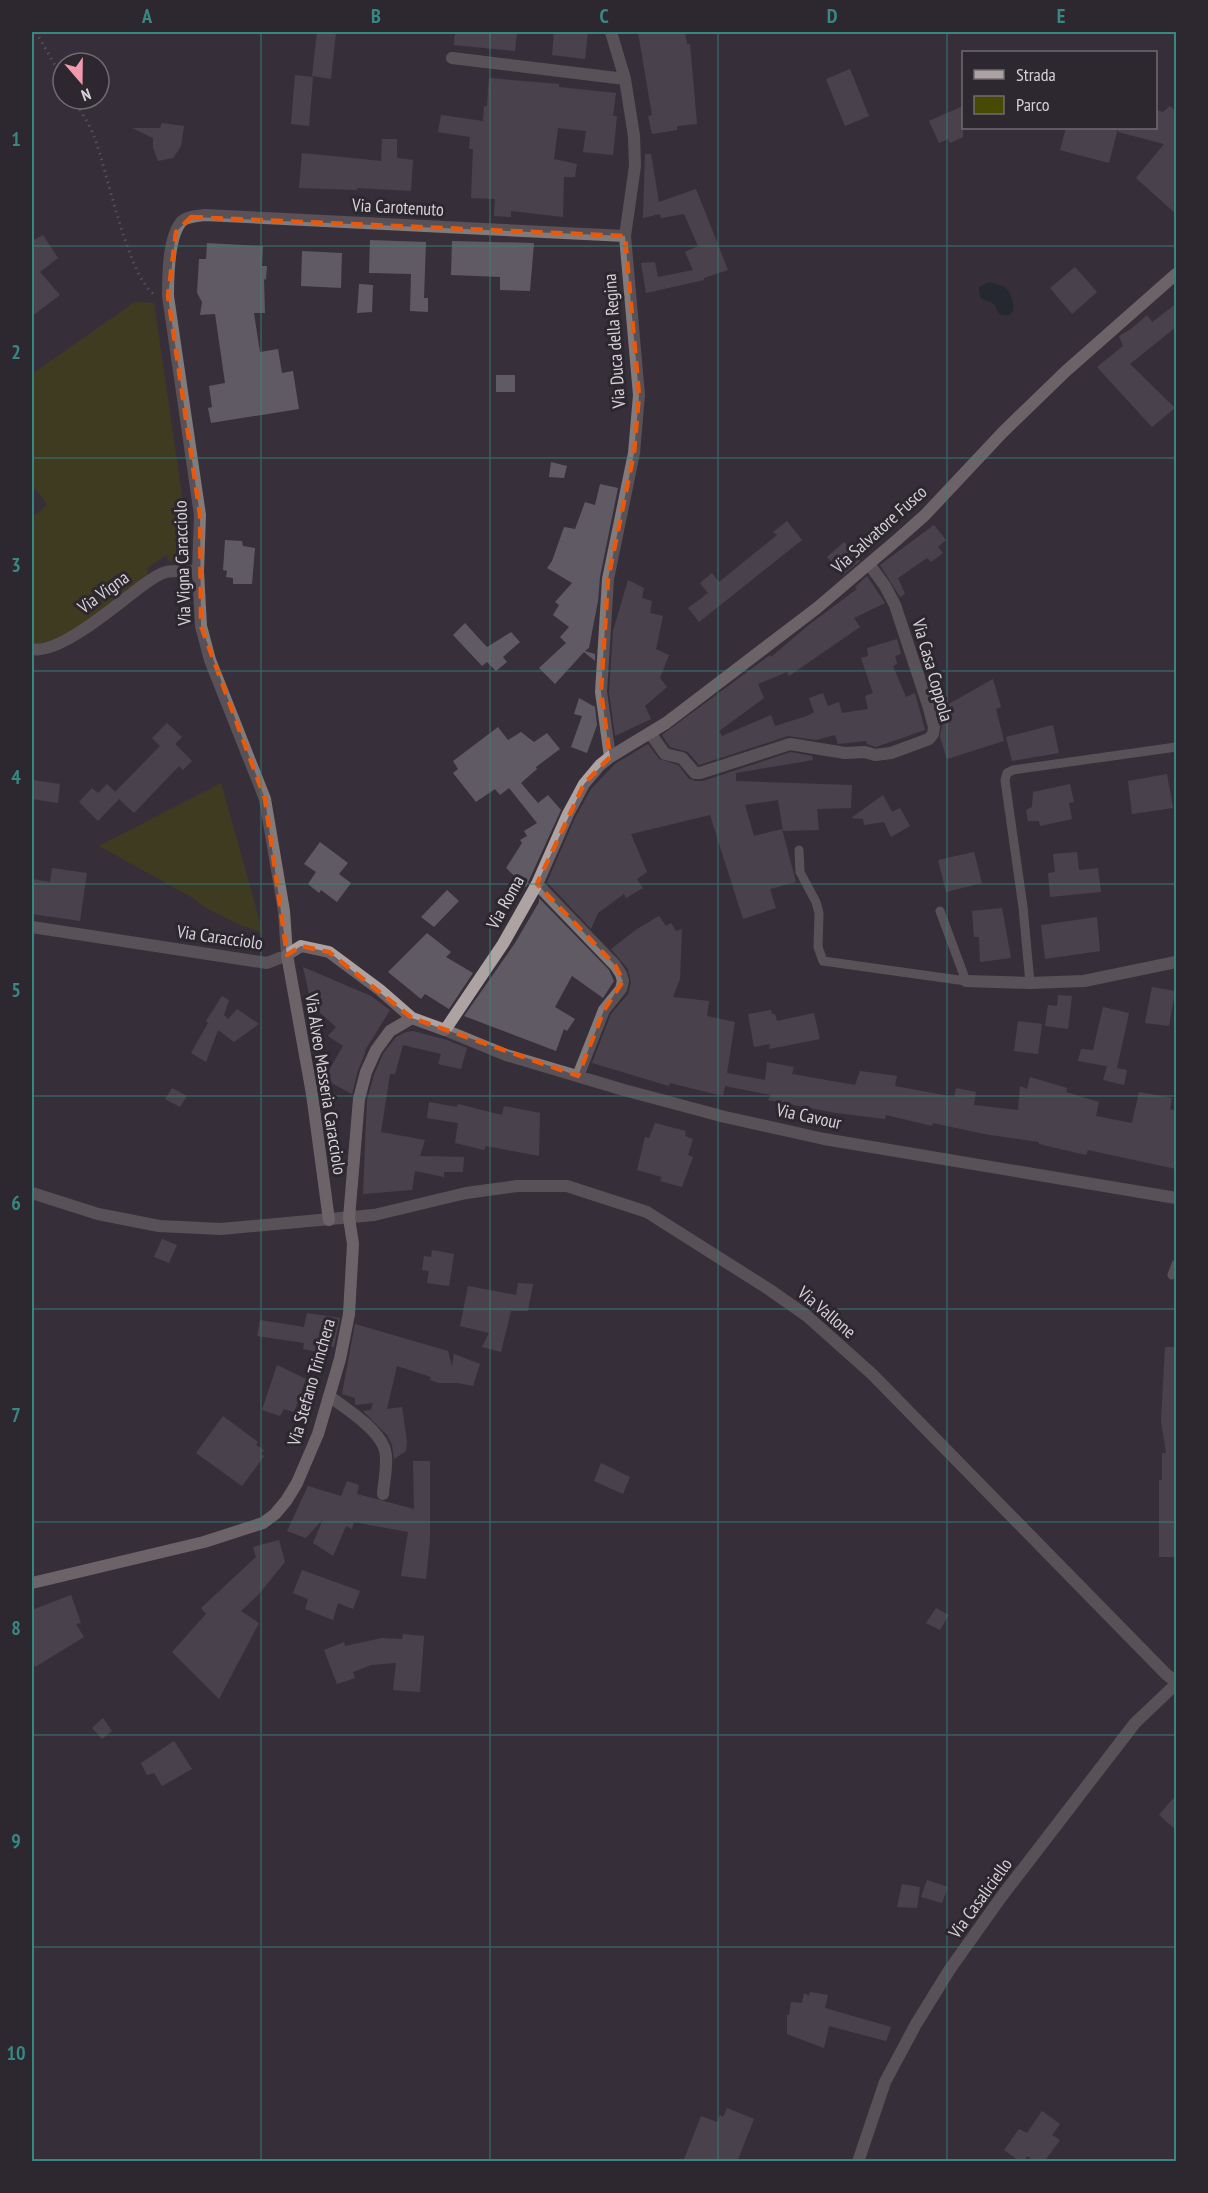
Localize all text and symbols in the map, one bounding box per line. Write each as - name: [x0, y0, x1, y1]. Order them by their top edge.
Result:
- text: A: [141, 3, 153, 29]
- text: B: [371, 3, 381, 29]
- text: C: [599, 3, 609, 29]
- text: D: [827, 3, 838, 29]
- text: E: [1057, 3, 1065, 29]
- north arrow: [51, 51, 111, 111]
- legend: [962, 51, 1157, 129]
- text: Strada: [1016, 63, 1056, 86]
- text: N: [79, 84, 94, 106]
- text: Parco: [1016, 93, 1050, 116]
- text: 1: [11, 126, 21, 152]
- street label: Via Carotenuto: [351, 193, 445, 221]
- street label: Via Duca della Regina: [598, 273, 630, 410]
- text: 2: [11, 339, 21, 365]
- street label: Via Salvatore Fusco: [826, 480, 932, 579]
- street label: Via Vigna Caracciolo: [168, 500, 196, 627]
- text: 3: [11, 552, 21, 578]
- street label: Via Vigna: [72, 566, 133, 619]
- street label: Via Casa Coppola: [907, 615, 959, 724]
- text: 4: [11, 764, 21, 790]
- street label: Via Roma: [480, 871, 529, 934]
- street label: Via Caracciolo: [174, 919, 265, 954]
- text: 5: [11, 977, 21, 1003]
- street label: Via Alveo Masseria Caracciolo: [300, 991, 352, 1176]
- street label: Via Cavour: [773, 1098, 844, 1134]
- text: 6: [11, 1190, 21, 1216]
- street label: Via Vallone: [792, 1280, 861, 1343]
- street label: Via Stefano Trinchera: [282, 1316, 340, 1449]
- text: 7: [11, 1402, 21, 1428]
- text: 8: [11, 1615, 21, 1641]
- text: 9: [11, 1828, 21, 1854]
- street label: Via Casaliciello: [943, 1853, 1017, 1943]
- text: 10: [6, 2040, 26, 2066]

